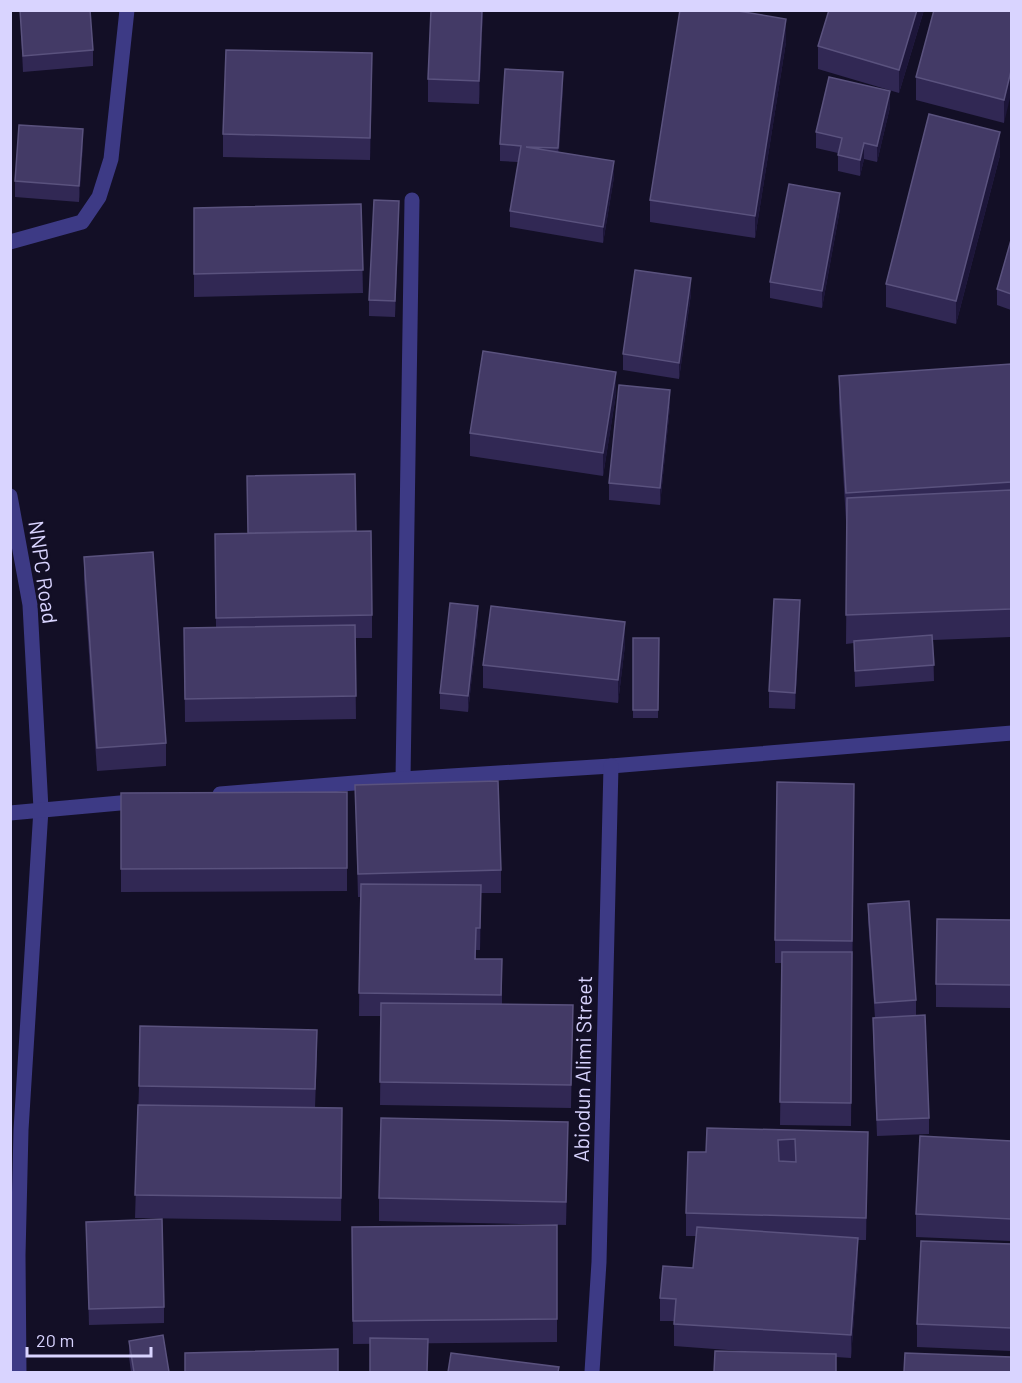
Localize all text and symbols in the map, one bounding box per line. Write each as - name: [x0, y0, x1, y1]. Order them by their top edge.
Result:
- street label: NNPC Road: [24, 519, 64, 625]
- street label: Abiodun Alimi Street: [568, 976, 596, 1162]
- scale bar: [27, 1320, 152, 1358]
- text: 20 m: [36, 1329, 74, 1351]

